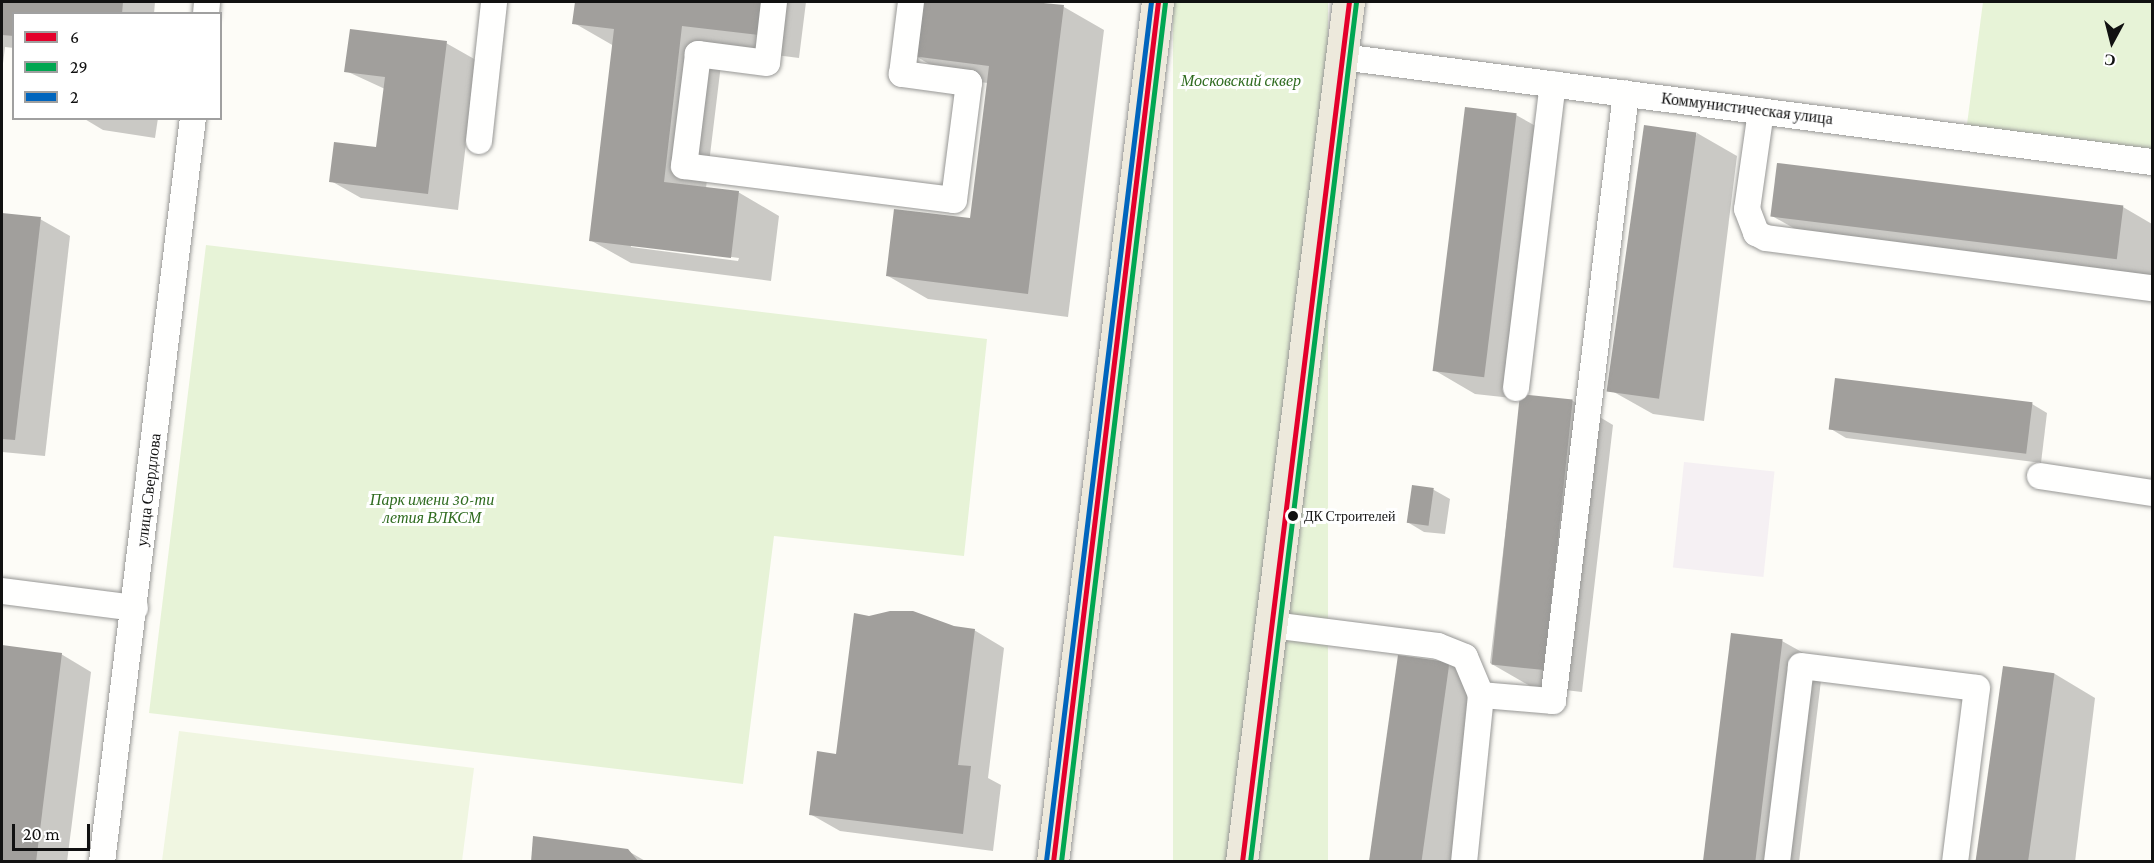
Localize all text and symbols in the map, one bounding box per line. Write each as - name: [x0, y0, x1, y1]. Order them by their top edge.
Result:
- legend: [12, 12, 222, 120]
- north arrow: [2082, 12, 2142, 72]
- text: 6: [70, 27, 79, 47]
- text: С: [2103, 51, 2117, 70]
- text: 29: [70, 57, 88, 77]
- park label: Московский сквер: [1181, 71, 1301, 91]
- text: 2: [70, 87, 79, 107]
- street label: Коммунистическая улица: [1660, 89, 1834, 129]
- street label: улица Свердлова: [133, 432, 165, 548]
- park label: Парк имени 30-ти летия ВЛКСМ: [370, 490, 494, 528]
- place label: ДК Строителей: [1304, 508, 1395, 524]
- marker: ДК Строителей: [1287, 510, 1299, 522]
- scale bar: [15, 812, 93, 850]
- text: 20 m: [23, 824, 60, 844]

